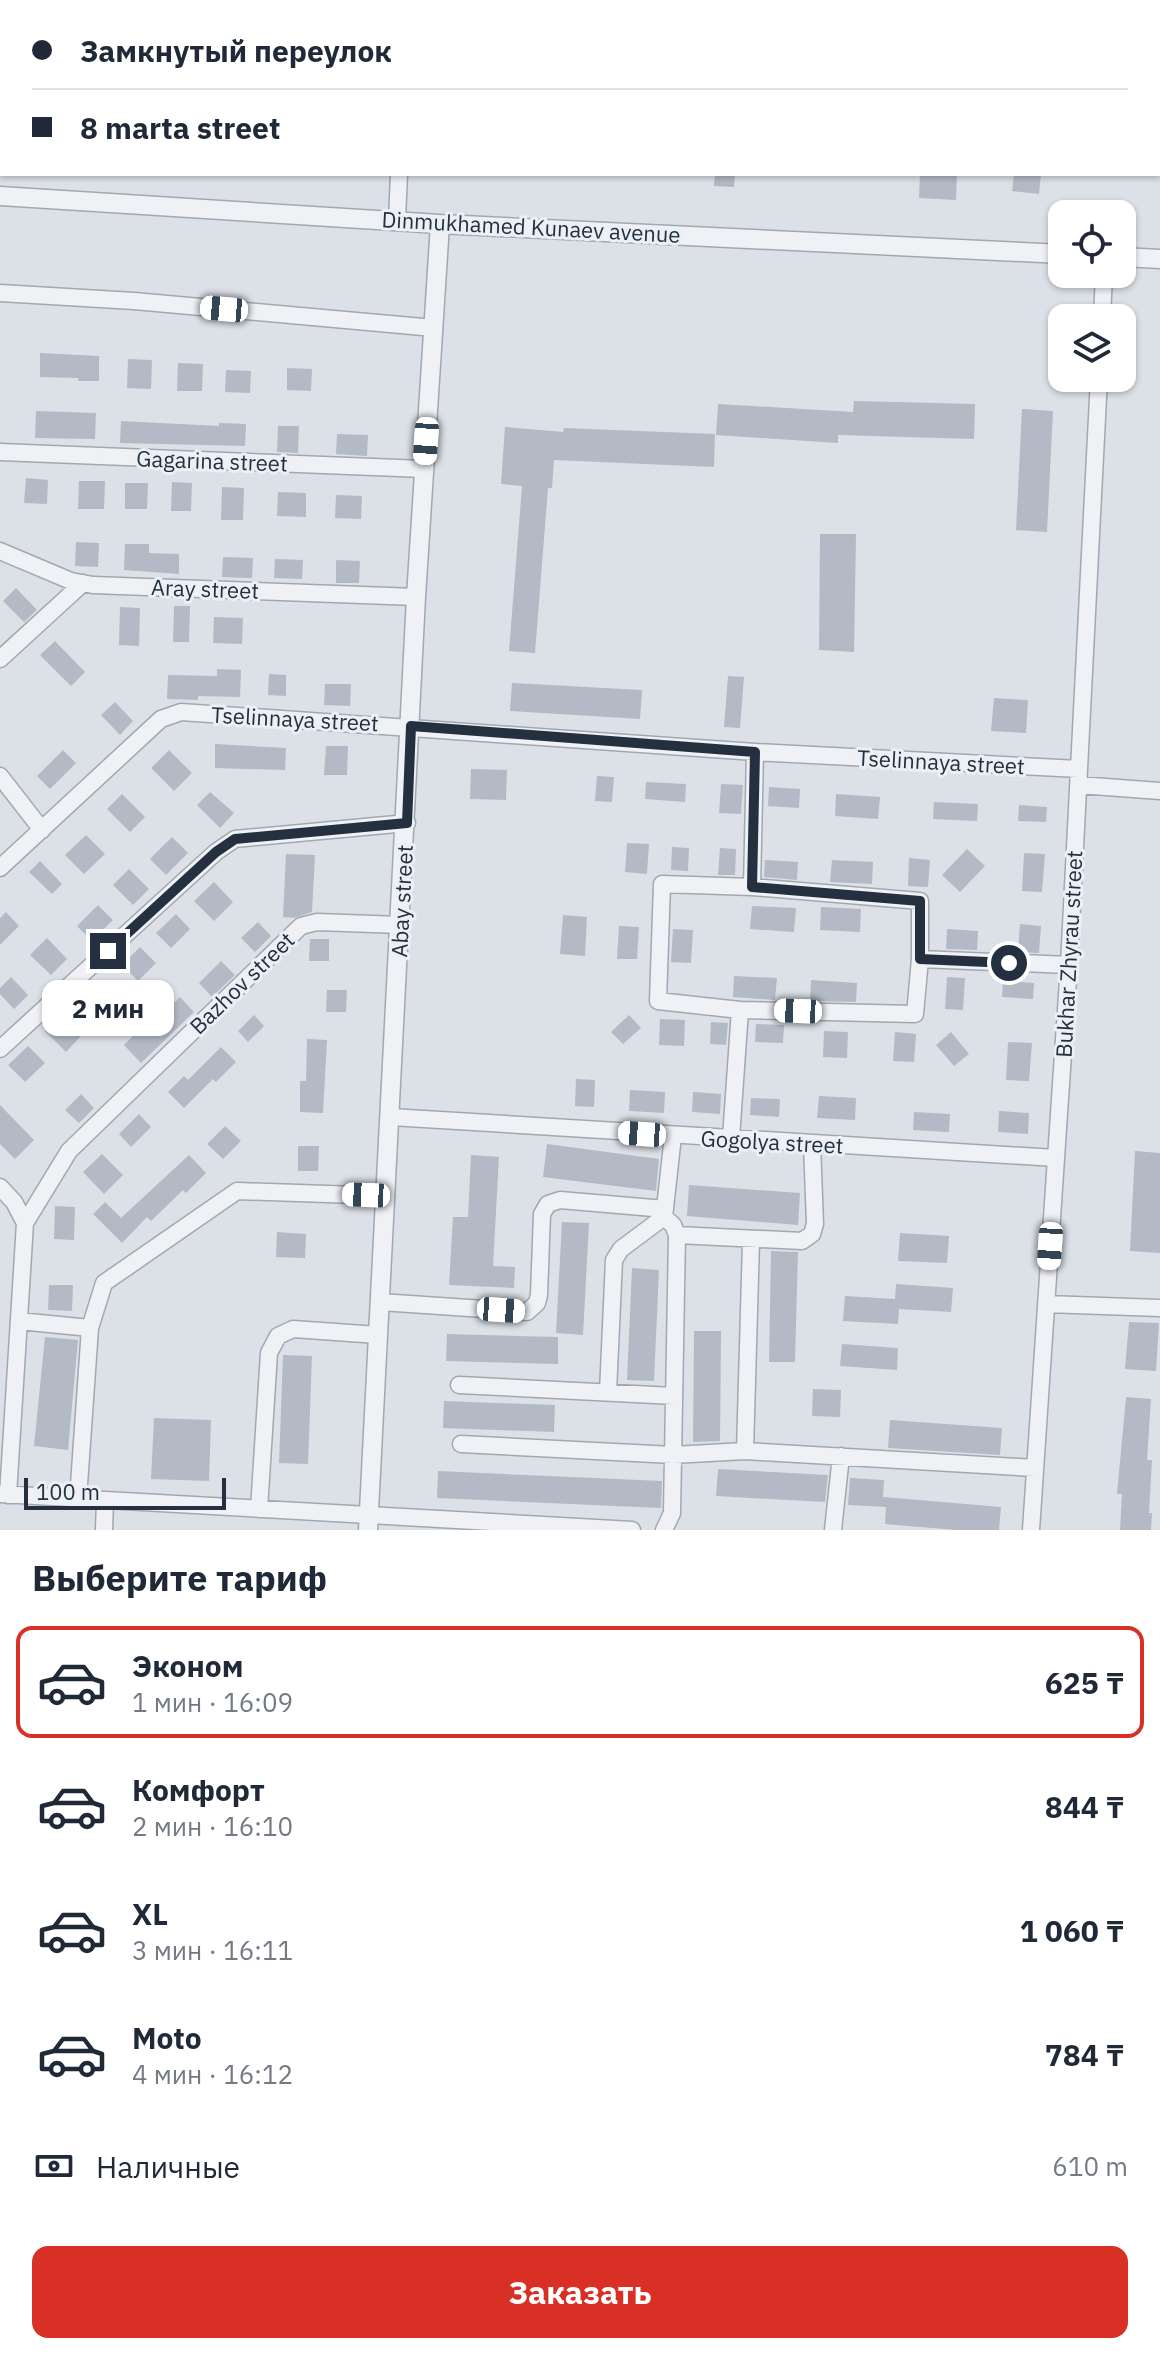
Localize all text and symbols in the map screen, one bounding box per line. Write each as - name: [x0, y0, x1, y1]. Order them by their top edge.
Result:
- text: Замкнутый переулок: [80, 31, 392, 70]
- text: 8 marta street: [80, 108, 280, 147]
- map controls: [1048, 200, 1136, 392]
- button: locate: [1048, 200, 1136, 288]
- street label: Dinmukhamed Kunaev avenue: [381, 204, 681, 249]
- car: [199, 295, 249, 323]
- button: layers: [1048, 304, 1136, 392]
- car: [412, 416, 440, 466]
- street label: Gagarina street: [136, 443, 288, 478]
- street label: Aray street: [151, 572, 260, 605]
- street label: Tselinnaya street: [211, 700, 380, 737]
- street label: Tselinnaya street: [857, 743, 1026, 780]
- street label: Abay street: [384, 844, 419, 958]
- street label: Bukhar Zhyrau street: [1049, 850, 1088, 1058]
- street label: Bazhov street: [183, 925, 300, 1040]
- route end: [90, 933, 126, 969]
- route start: [991, 945, 1027, 981]
- callout: 2 мин: [42, 979, 174, 1035]
- text: 2 мин: [72, 991, 144, 1025]
- car: [774, 998, 822, 1024]
- car: [617, 1120, 667, 1148]
- street label: Gogolya street: [700, 1123, 844, 1160]
- car: [342, 1182, 390, 1208]
- car: [1036, 1221, 1064, 1271]
- car: [476, 1296, 526, 1324]
- scale bar: [24, 1474, 226, 1510]
- text: 100 m: [36, 1477, 100, 1506]
- text: Выберите тариф: [32, 1554, 327, 1601]
- icon: car: [36, 1646, 108, 1718]
- text: Эконом: [132, 1646, 243, 1685]
- text: 625 ₸: [1045, 1663, 1124, 1702]
- text: 1 мин · 16:09: [132, 1685, 293, 1719]
- icon: car: [36, 1770, 108, 1842]
- text: Комфорт: [132, 1770, 265, 1809]
- text: 844 ₸: [1045, 1787, 1124, 1826]
- text: 2 мин · 16:10: [132, 1809, 293, 1843]
- icon: car: [36, 1894, 108, 1966]
- text: XL: [132, 1894, 168, 1933]
- text: 1 060 ₸: [1020, 1911, 1124, 1950]
- text: 3 мин · 16:11: [132, 1933, 293, 1967]
- icon: car: [36, 2018, 108, 2090]
- text: Moto: [132, 2018, 202, 2057]
- text: 784 ₸: [1045, 2035, 1124, 2074]
- text: 4 мин · 16:12: [132, 2057, 293, 2091]
- icon: cash: [32, 2144, 76, 2188]
- text: Наличные: [96, 2147, 240, 2186]
- text: 610 m: [1052, 2149, 1128, 2183]
- button: Заказать: [32, 2246, 1128, 2338]

